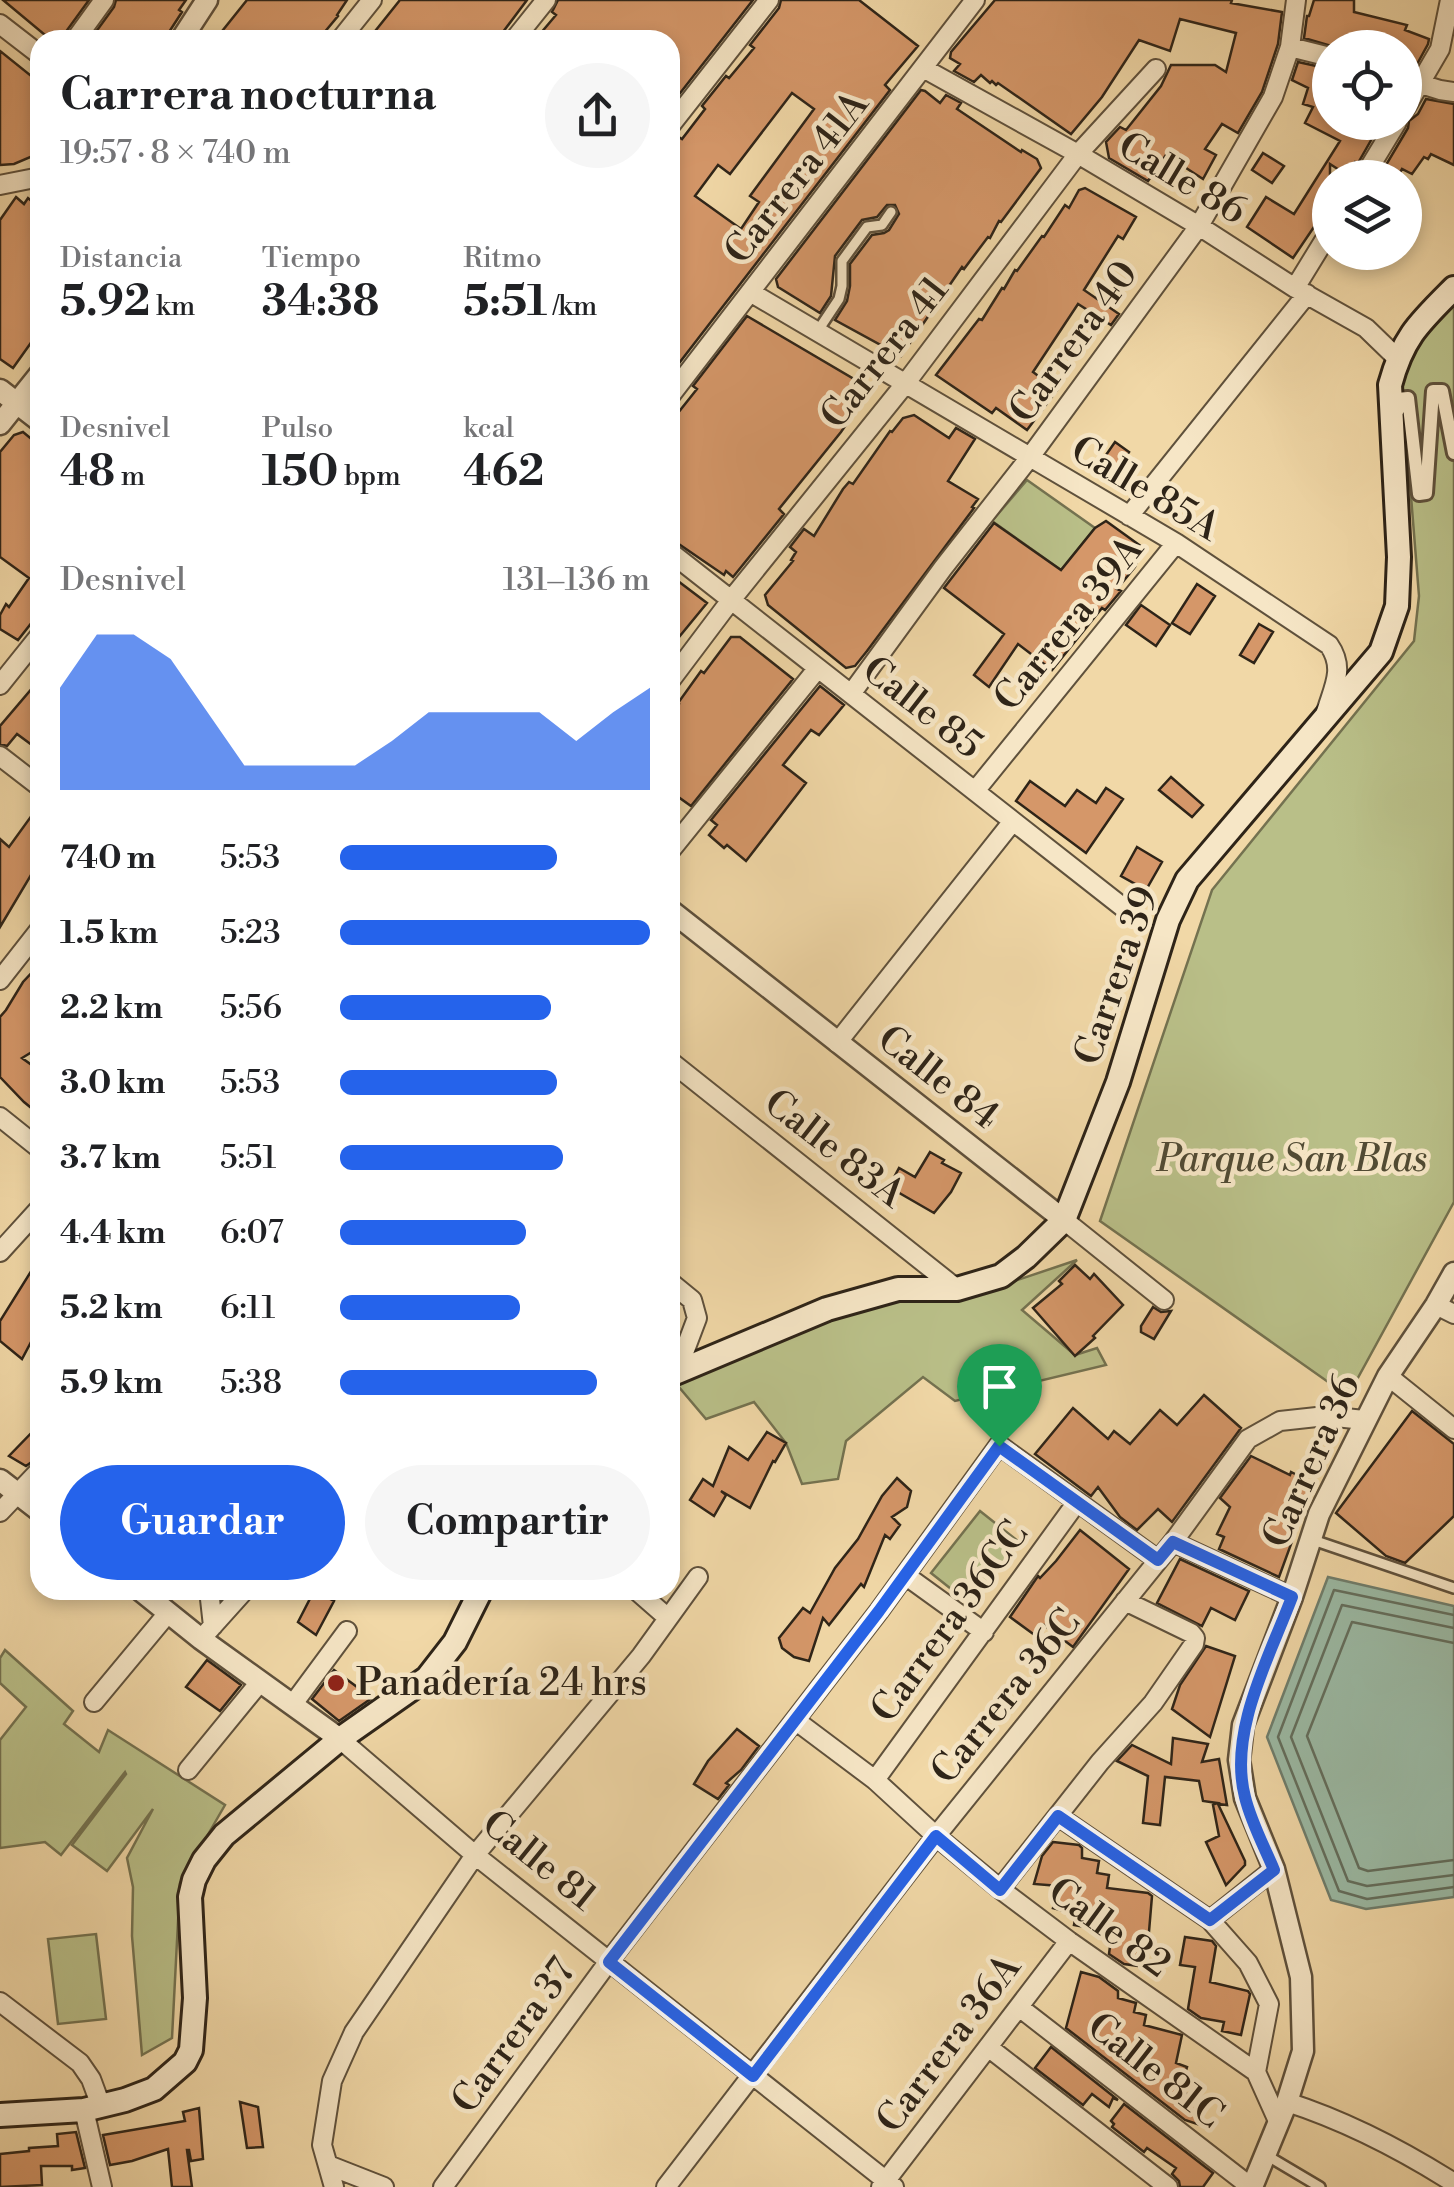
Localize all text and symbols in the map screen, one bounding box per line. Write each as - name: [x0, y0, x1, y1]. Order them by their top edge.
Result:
- map controls: [1312, 30, 1422, 270]
- button: locate: [1312, 30, 1422, 140]
- button: share: [545, 63, 650, 168]
- text: Carrera nocturna: [60, 67, 436, 124]
- street label: Carrera 41A: [715, 82, 880, 274]
- street label: Calle 86: [1109, 123, 1255, 235]
- text: 19:57 · 8 × 740 m: [60, 133, 291, 173]
- button: layers: [1312, 160, 1422, 270]
- text: Distancia: [60, 241, 182, 276]
- text: Tiempo: [262, 241, 361, 276]
- text: Ritmo: [463, 241, 542, 276]
- street label: Carrera 40: [999, 252, 1149, 432]
- street label: Carrera 41: [811, 268, 959, 438]
- text: 5.92: [60, 276, 150, 329]
- text: 34:38: [262, 276, 379, 329]
- text: 5:51: [463, 276, 547, 329]
- text: km: [150, 289, 195, 324]
- text: /km: [547, 289, 597, 324]
- text: Desnivel: [60, 411, 170, 446]
- text: Pulso: [262, 411, 333, 446]
- text: kcal: [463, 411, 514, 446]
- street label: Calle 85A: [1062, 426, 1229, 552]
- text: 48: [60, 446, 115, 499]
- text: 150: [262, 446, 338, 499]
- text: 462: [463, 446, 544, 499]
- text: m: [115, 459, 145, 494]
- text: bpm: [338, 459, 401, 494]
- street label: Carrera 39A: [984, 526, 1154, 721]
- text: Desnivel: [60, 560, 186, 600]
- text: 131–136 m: [503, 560, 650, 600]
- street label: Calle 85: [853, 647, 991, 769]
- text: 740 m: [60, 838, 156, 878]
- text: 5:53: [220, 838, 280, 878]
- street label: Carrera 39: [1065, 881, 1169, 1071]
- text: 1.5 km: [60, 913, 158, 953]
- text: 5:23: [220, 913, 281, 953]
- text: 2.2 km: [60, 988, 163, 1028]
- text: 5:56: [220, 988, 282, 1028]
- street label: Calle 84: [868, 1016, 1008, 1140]
- text: 3.0 km: [60, 1063, 165, 1103]
- text: 5:53: [220, 1063, 280, 1103]
- street label: Calle 83A: [754, 1080, 914, 1219]
- park label: Parque San Blas: [1156, 1136, 1427, 1183]
- text: 3.7 km: [60, 1138, 161, 1178]
- text: 5:51: [220, 1138, 276, 1178]
- text: 4.4 km: [60, 1213, 166, 1253]
- text: 6:07: [220, 1213, 284, 1253]
- text: 5.2 km: [60, 1288, 163, 1328]
- text: 6:11: [220, 1288, 275, 1328]
- pin: [957, 1344, 1042, 1447]
- icon: arrive: [972, 1359, 1027, 1414]
- text: 5.9 km: [60, 1363, 163, 1403]
- text: 5:38: [220, 1363, 282, 1403]
- street label: Carrera 36: [1253, 1367, 1371, 1555]
- button: Guardar: [60, 1465, 345, 1580]
- button: Compartir: [365, 1465, 650, 1580]
- street label: Carrera 36CC: [862, 1513, 1038, 1731]
- street label: Carrera 36C: [922, 1601, 1090, 1793]
- place label: Panadería 24 hrs: [356, 1660, 647, 1707]
- marker: Panadería 24 hrs: [325, 1672, 347, 1694]
- street label: Calle 81: [472, 1801, 606, 1921]
- street label: Calle 82: [1039, 1868, 1179, 1988]
- street label: Carrera 36A: [867, 1945, 1032, 2142]
- street label: Carrera 37: [442, 1949, 586, 2123]
- street label: Calle 81C: [1078, 2003, 1232, 2139]

